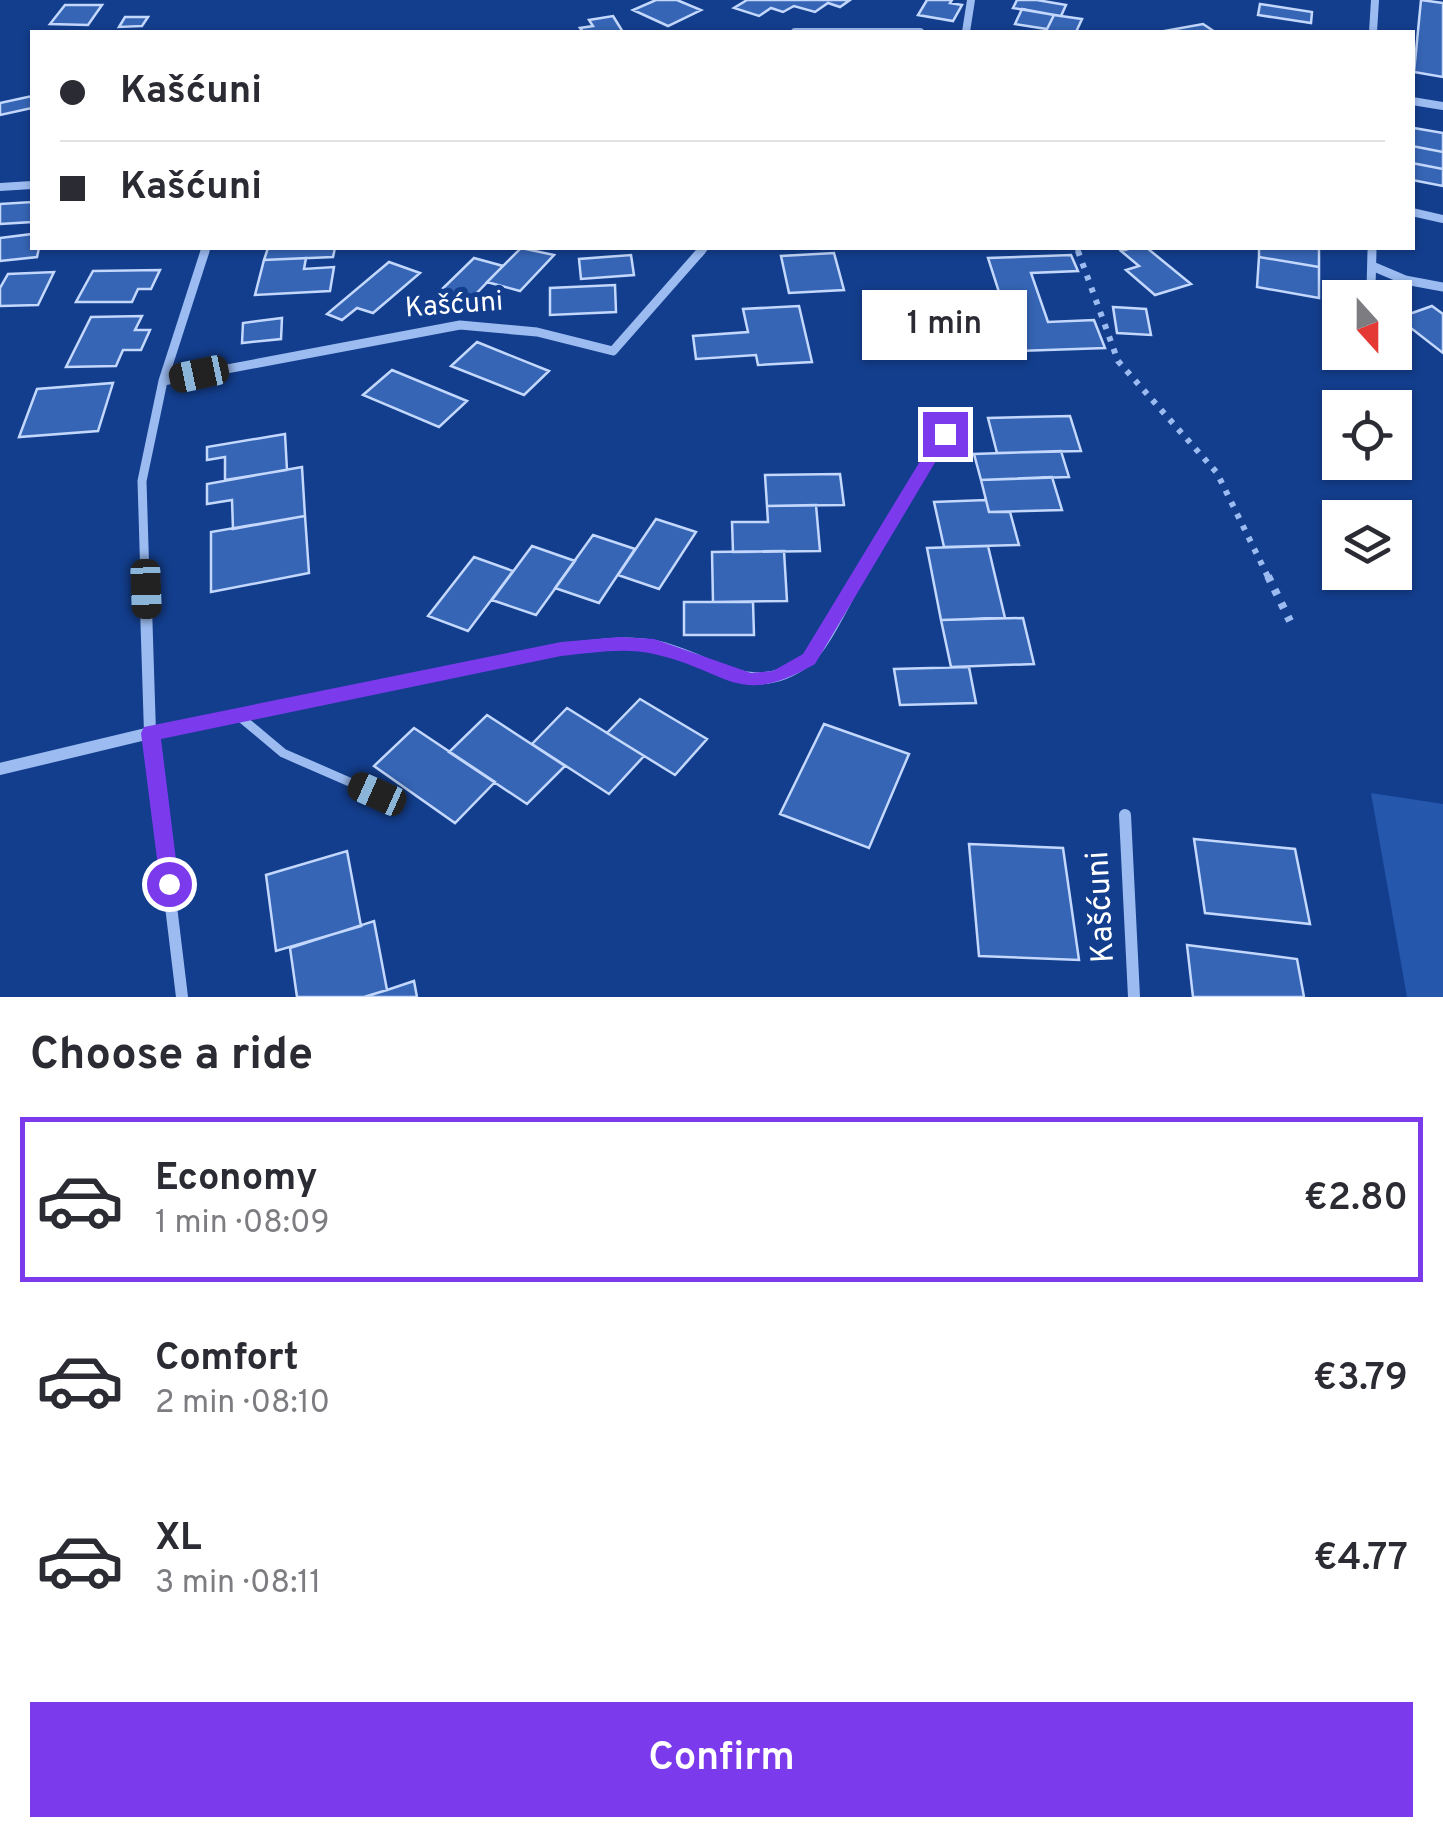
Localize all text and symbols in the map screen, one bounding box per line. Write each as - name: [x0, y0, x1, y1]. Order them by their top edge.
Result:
- text: Kašćuni: [120, 68, 262, 117]
- text: Kašćuni: [120, 164, 262, 213]
- north arrow: [1322, 280, 1412, 370]
- map controls: [1322, 280, 1412, 590]
- street label: Kašćuni: [404, 285, 504, 327]
- callout: 1 min: [862, 289, 1028, 359]
- text: 1 min: [907, 305, 982, 345]
- car: [167, 353, 231, 395]
- button: locate: [1322, 390, 1412, 480]
- route end: [923, 412, 968, 457]
- button: layers: [1322, 500, 1412, 590]
- car: [130, 558, 162, 620]
- car: [343, 768, 411, 820]
- street label: Kašćuni: [1079, 850, 1125, 964]
- route start: [147, 862, 192, 907]
- text: Choose a ride: [30, 1028, 313, 1085]
- icon: car: [35, 1155, 125, 1245]
- text: Economy: [155, 1155, 317, 1204]
- text: €2.80: [1304, 1175, 1408, 1224]
- text: 1 min · 08:09: [155, 1204, 330, 1244]
- icon: car: [35, 1335, 125, 1425]
- text: Comfort: [155, 1335, 299, 1384]
- text: €3.79: [1313, 1355, 1408, 1404]
- text: 2 min · 08:10: [155, 1384, 330, 1424]
- icon: car: [35, 1515, 125, 1605]
- text: XL: [155, 1515, 202, 1564]
- text: €4.77: [1314, 1535, 1408, 1584]
- text: 3 min · 08:11: [155, 1564, 321, 1604]
- button: Confirm: [30, 1702, 1413, 1817]

